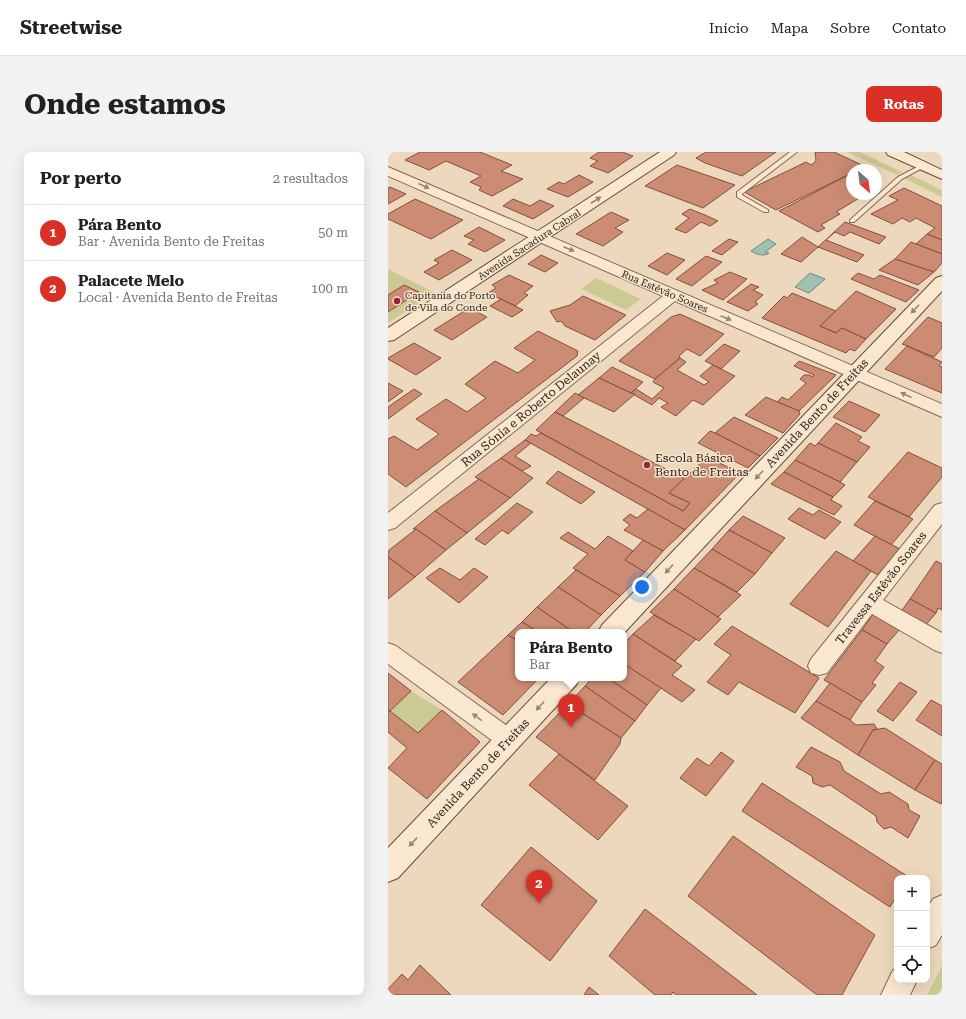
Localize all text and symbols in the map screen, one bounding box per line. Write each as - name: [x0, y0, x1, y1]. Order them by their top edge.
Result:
- text: Streetwise: [20, 16, 122, 39]
- text: Início: [709, 20, 749, 36]
- text: Mapa: [771, 20, 808, 36]
- text: Sobre: [830, 20, 870, 36]
- text: Contato: [892, 20, 946, 36]
- button: Rotas: [866, 86, 942, 122]
- text: Onde estamos: [24, 88, 226, 121]
- north arrow: [846, 164, 882, 200]
- text: Por perto: [40, 168, 121, 188]
- text: 2 resultados: [273, 171, 348, 186]
- one-way arrow: [418, 183, 429, 189]
- one-way arrow: [591, 196, 601, 204]
- street label: Avenida Sacadura Cabral: [476, 207, 583, 282]
- text: Pára Bento: [78, 216, 161, 234]
- text: 1: [49, 225, 57, 240]
- text: 50 m: [318, 225, 348, 240]
- text: Bar · Avenida Bento de Freitas: [78, 234, 264, 249]
- one-way arrow: [563, 246, 574, 252]
- street label: Rua Estêvão Soares: [620, 268, 710, 315]
- text: Palacete Melo: [78, 272, 184, 290]
- text: 2: [49, 281, 57, 296]
- text: 100 m: [311, 281, 348, 296]
- text: Local · Avenida Bento de Freitas: [78, 290, 278, 305]
- place label: Capitania do Porto de Vila do Conde: [405, 290, 495, 313]
- marker: Capitania do Porto de Vila do Conde: [392, 296, 402, 306]
- one-way arrow: [910, 304, 920, 314]
- one-way arrow: [721, 315, 733, 321]
- street label: Rua Sónia e Roberto Delaunay: [459, 348, 604, 470]
- street label: Avenida Bento de Freitas: [763, 356, 871, 470]
- one-way arrow: [900, 392, 912, 398]
- place label: Escola Básica Bento de Freitas: [655, 451, 749, 479]
- marker: Escola Básica Bento de Freitas: [642, 460, 652, 470]
- one-way arrow: [754, 470, 763, 480]
- street label: Travessa Estêvão Soares: [833, 529, 930, 647]
- one-way arrow: [665, 564, 674, 574]
- your location: [632, 577, 652, 597]
- popup: [515, 629, 627, 681]
- text: Pára Bento: [529, 639, 613, 657]
- text: Bar: [529, 657, 550, 672]
- pin: 1: [558, 694, 584, 727]
- one-way arrow: [536, 701, 545, 711]
- one-way arrow: [472, 713, 483, 721]
- street label: Avenida Bento de Freitas: [424, 716, 532, 830]
- one-way arrow: [408, 837, 418, 847]
- pin: 2: [526, 870, 552, 903]
- map controls: [894, 875, 930, 983]
- button: +: [894, 875, 930, 911]
- button: −: [894, 911, 930, 947]
- button: locate: [894, 947, 930, 983]

